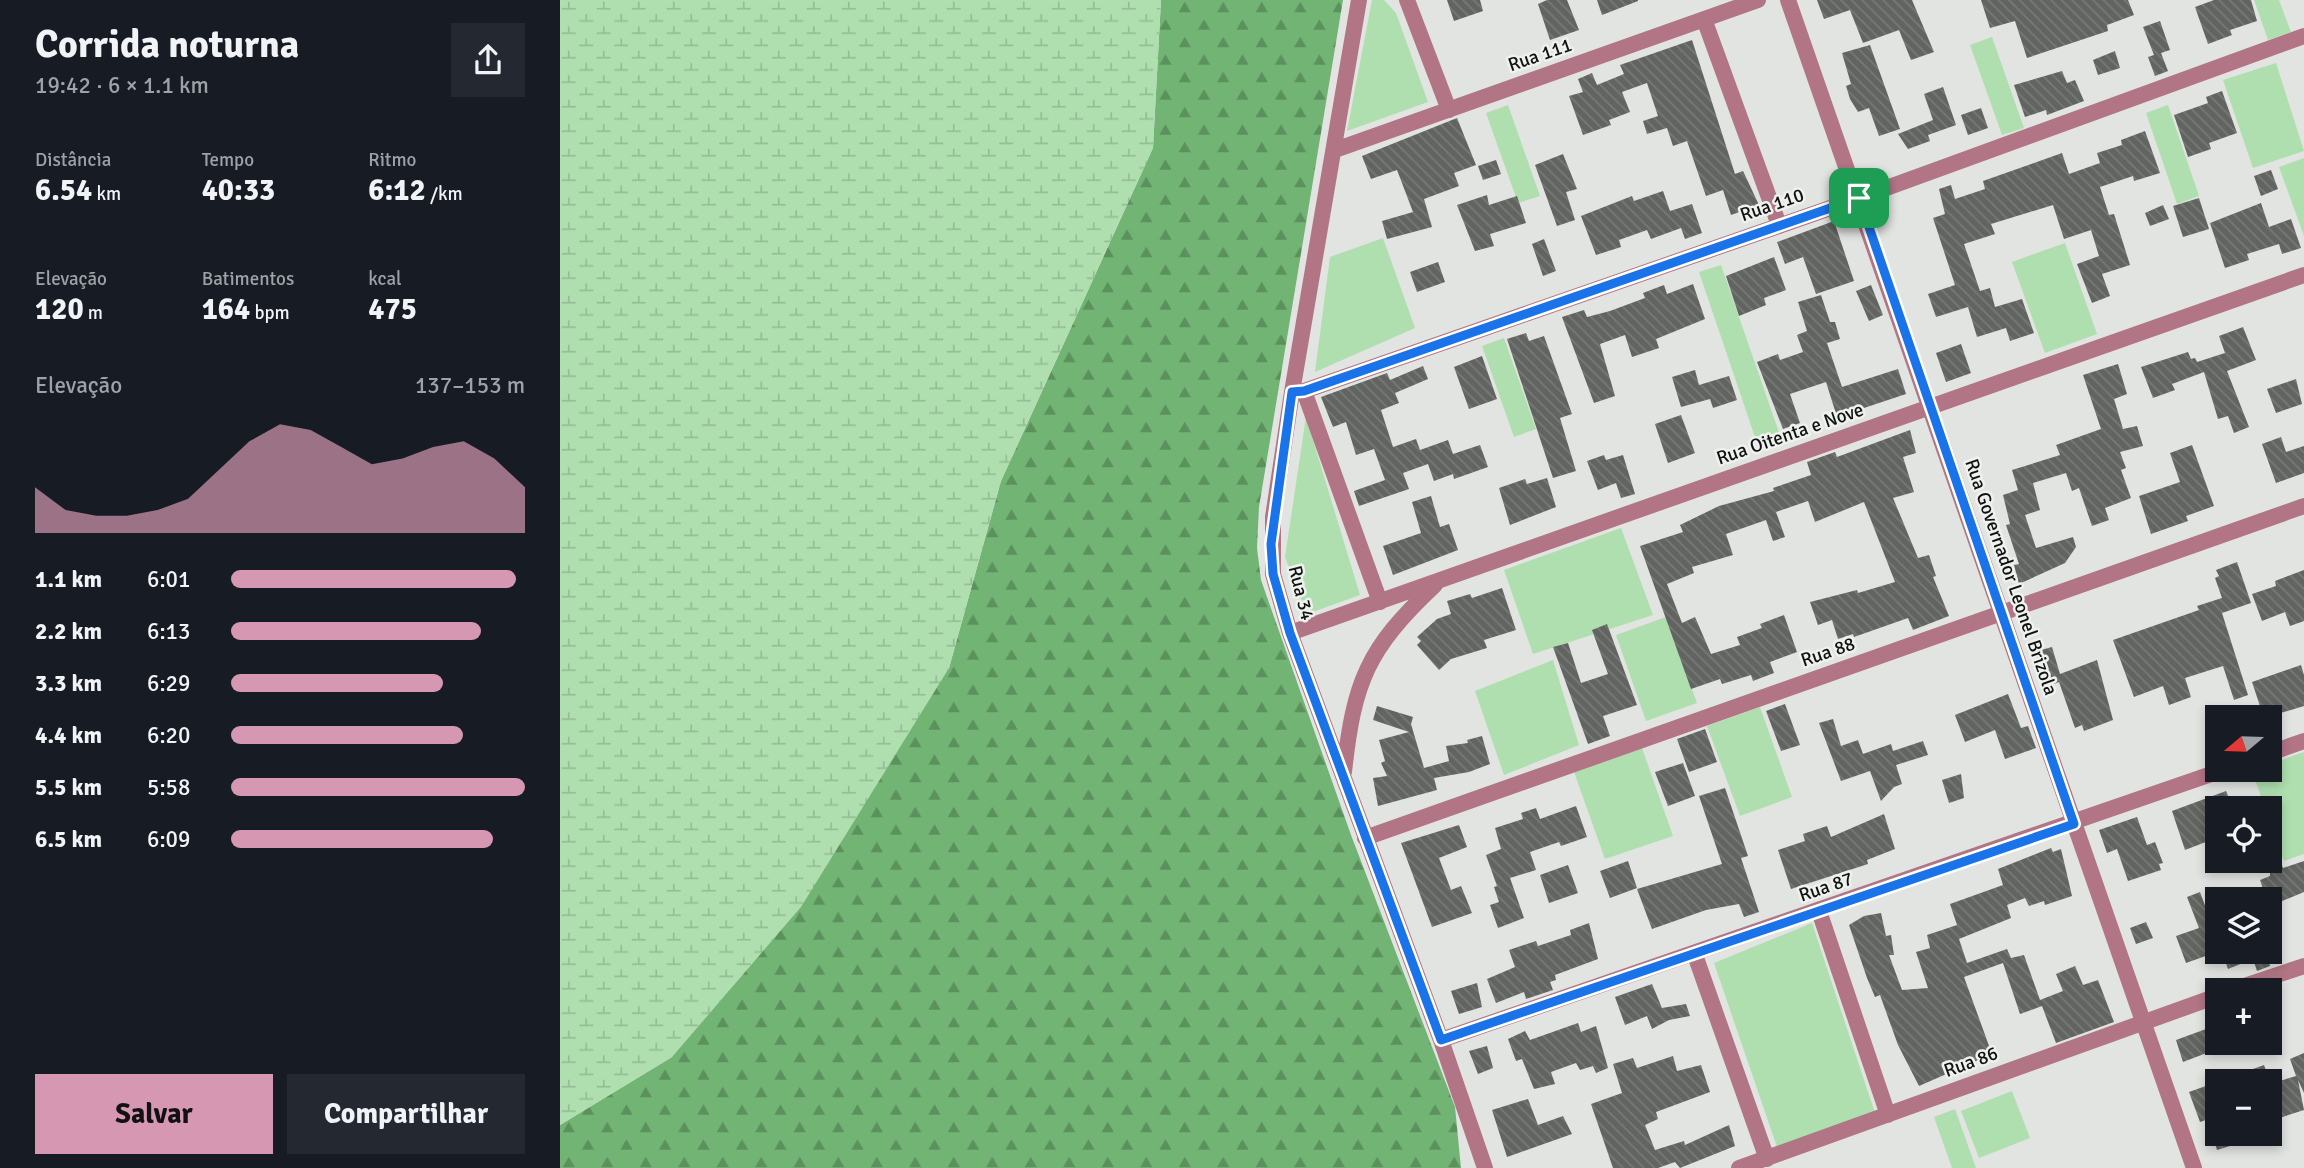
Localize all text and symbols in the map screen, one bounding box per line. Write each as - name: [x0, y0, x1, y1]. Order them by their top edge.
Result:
- text: Corrida noturna: [35, 21, 299, 68]
- button: share: [451, 23, 525, 97]
- street label: Rua 111: [1505, 33, 1575, 77]
- text: 19:42 · 6 × 1.1 km: [35, 71, 209, 100]
- text: Distância: [35, 148, 111, 172]
- text: Tempo: [202, 148, 254, 172]
- text: Ritmo: [368, 148, 416, 172]
- pin: [1829, 168, 1889, 228]
- text: 6.54: [35, 172, 92, 209]
- text: 40:33: [202, 172, 275, 209]
- text: 6:12: [368, 172, 426, 209]
- icon: arrive: [1840, 179, 1878, 217]
- text: km: [92, 182, 121, 206]
- text: /km: [426, 182, 463, 206]
- street label: Rua 110: [1737, 183, 1807, 227]
- text: Elevação: [35, 267, 107, 291]
- text: Batimentos: [202, 267, 294, 291]
- text: kcal: [368, 267, 402, 291]
- text: 120: [35, 291, 84, 328]
- text: 164: [202, 291, 250, 328]
- text: 475: [368, 291, 417, 328]
- text: m: [84, 301, 103, 325]
- text: bpm: [250, 301, 290, 325]
- text: Elevação: [35, 371, 122, 400]
- text: 137–153 m: [415, 371, 525, 400]
- street label: Rua Oitenta e Nove: [1713, 398, 1867, 470]
- street label: Rua Governador Leonel Brizola: [1959, 456, 2063, 698]
- street label: Rua 34: [1283, 563, 1319, 623]
- text: 1.1 km: [35, 565, 102, 594]
- text: 6:01: [147, 565, 190, 594]
- text: 2.2 km: [35, 617, 102, 646]
- text: 6:13: [147, 617, 190, 646]
- street label: Rua 88: [1798, 632, 1858, 672]
- text: 3.3 km: [35, 669, 102, 698]
- text: 6:29: [147, 669, 190, 698]
- north arrow: [2205, 705, 2282, 782]
- map controls: [2205, 705, 2282, 1146]
- text: 4.4 km: [35, 721, 102, 750]
- text: 6:20: [147, 721, 190, 750]
- text: 5.5 km: [35, 773, 102, 802]
- text: 5:58: [147, 773, 190, 802]
- button: locate: [2205, 796, 2282, 873]
- text: 6.5 km: [35, 825, 102, 854]
- text: 6:09: [147, 825, 190, 854]
- street label: Rua 87: [1796, 867, 1856, 907]
- button: layers: [2205, 887, 2282, 964]
- button: +: [2205, 978, 2282, 1055]
- street label: Rua 86: [1941, 1041, 2001, 1083]
- button: −: [2205, 1069, 2282, 1146]
- button: Salvar: [35, 1074, 273, 1154]
- button: Compartilhar: [287, 1074, 525, 1154]

